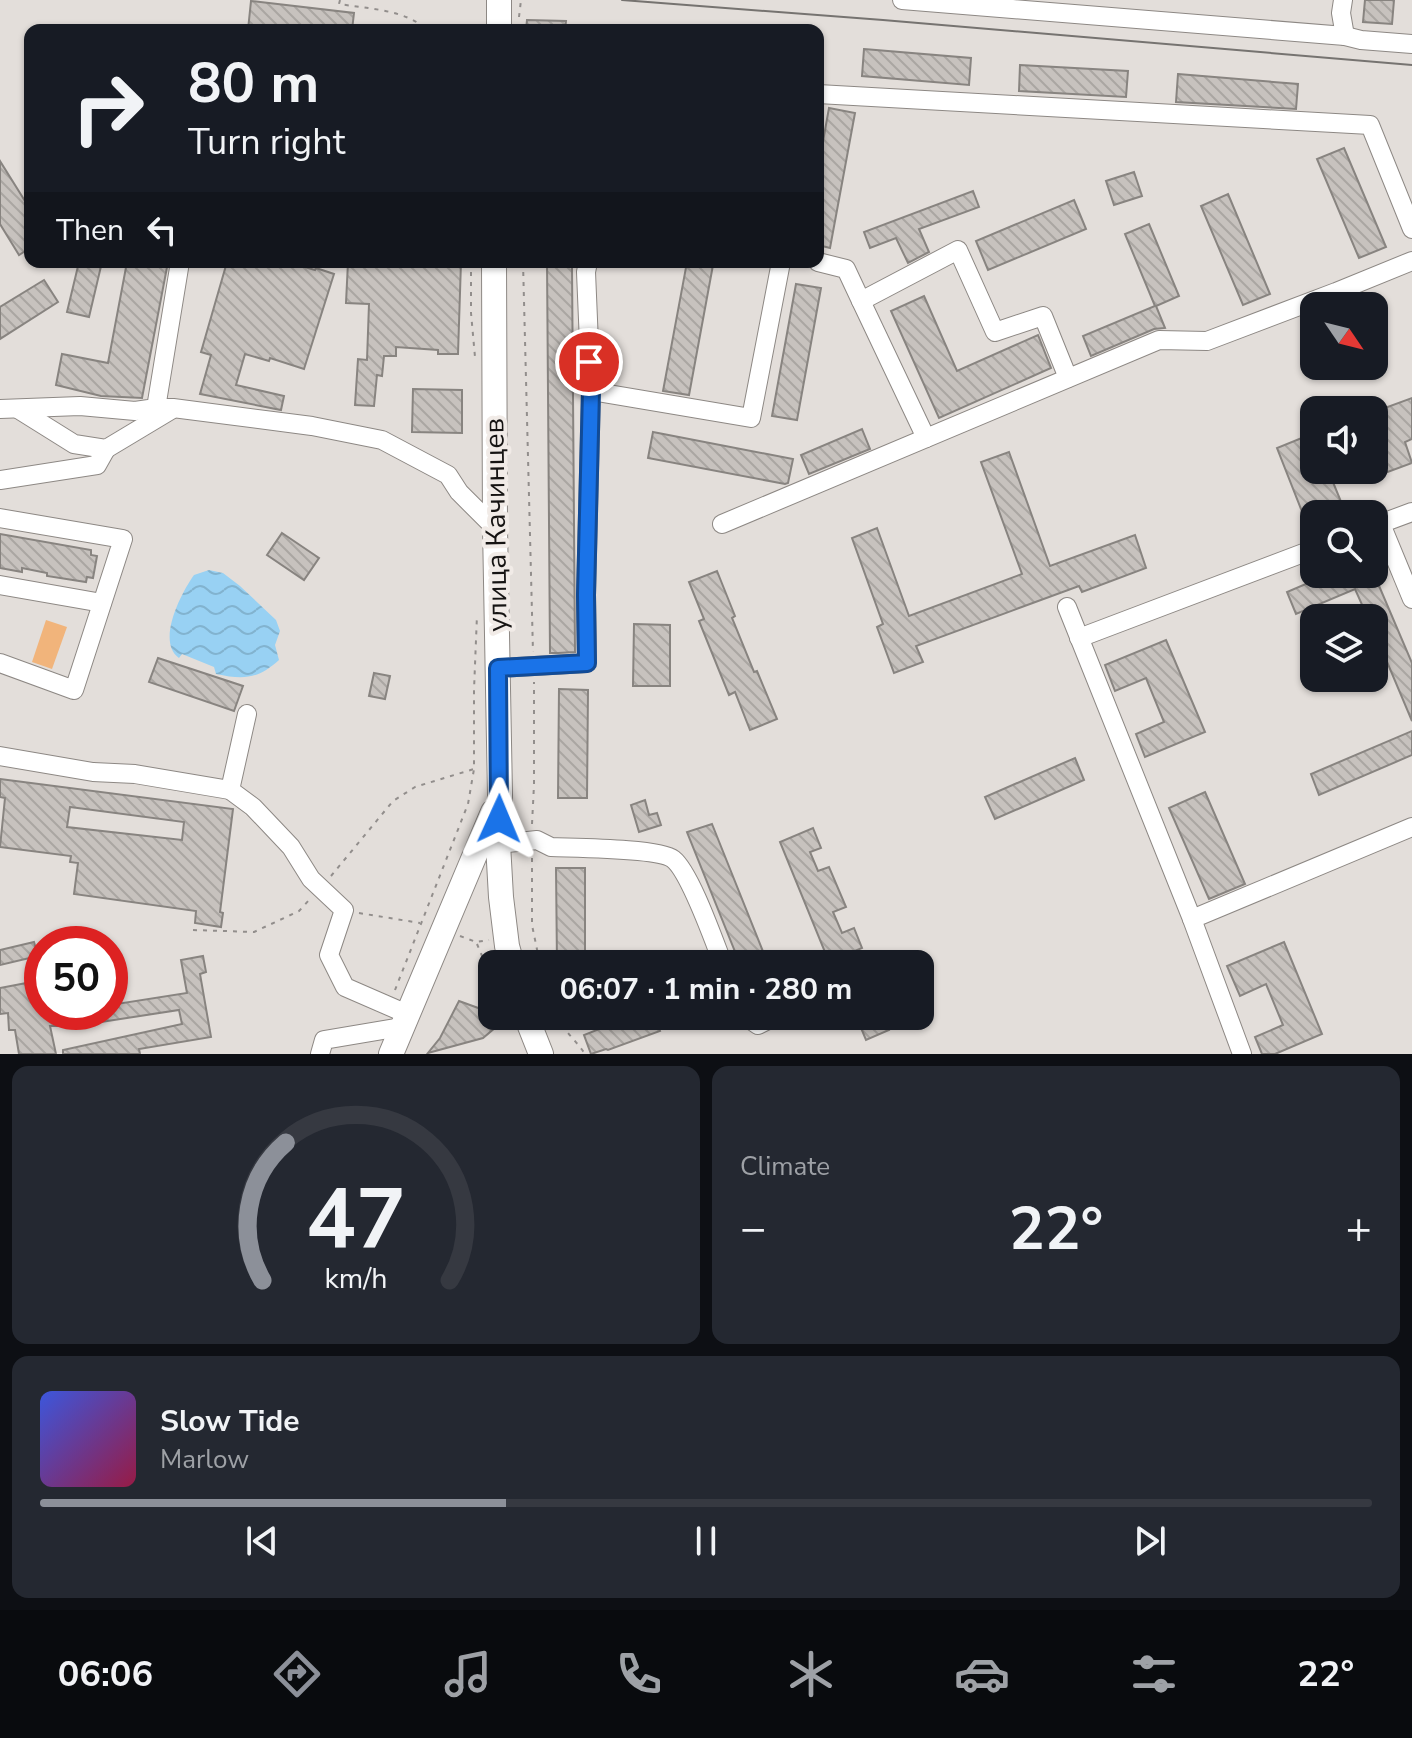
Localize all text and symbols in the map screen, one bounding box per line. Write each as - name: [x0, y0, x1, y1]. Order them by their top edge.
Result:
- text: 80 m: [188, 45, 319, 122]
- icon: right: [56, 56, 160, 160]
- text: Turn right: [188, 118, 345, 167]
- icon: left: [140, 208, 184, 252]
- text: Then: [56, 210, 124, 251]
- north arrow: [1300, 292, 1388, 380]
- map controls: [1300, 292, 1388, 692]
- pin: [555, 328, 623, 396]
- icon: arrive: [567, 340, 611, 384]
- button: sound: [1300, 396, 1388, 484]
- street label: улица Качинцев: [475, 418, 517, 632]
- button: search: [1300, 500, 1388, 588]
- button: layers: [1300, 604, 1388, 692]
- position arrow: [457, 777, 541, 861]
- speed limit sign: 50: [24, 926, 128, 1030]
- text: 06:07 · 1 min · 280 m: [560, 969, 852, 1010]
- text: Climate: [740, 1149, 830, 1184]
- text: 47: [306, 1163, 406, 1276]
- text: 22°: [1009, 1188, 1103, 1270]
- text: −: [740, 1199, 766, 1259]
- text: +: [1346, 1199, 1372, 1259]
- text: km/h: [325, 1259, 387, 1298]
- text: Slow Tide: [160, 1401, 300, 1442]
- text: Marlow: [160, 1442, 249, 1477]
- icon: previous: [240, 1519, 284, 1563]
- icon: pause: [684, 1519, 728, 1563]
- icon: next: [1128, 1519, 1172, 1563]
- icon: directions: [269, 1646, 325, 1702]
- icon: music: [440, 1646, 496, 1702]
- icon: phone: [611, 1646, 667, 1702]
- icon: climate: [783, 1646, 839, 1702]
- icon: car: [954, 1646, 1010, 1702]
- icon: filters: [1126, 1646, 1182, 1702]
- text: 06:06: [58, 1650, 153, 1699]
- text: 22°: [1297, 1650, 1354, 1699]

